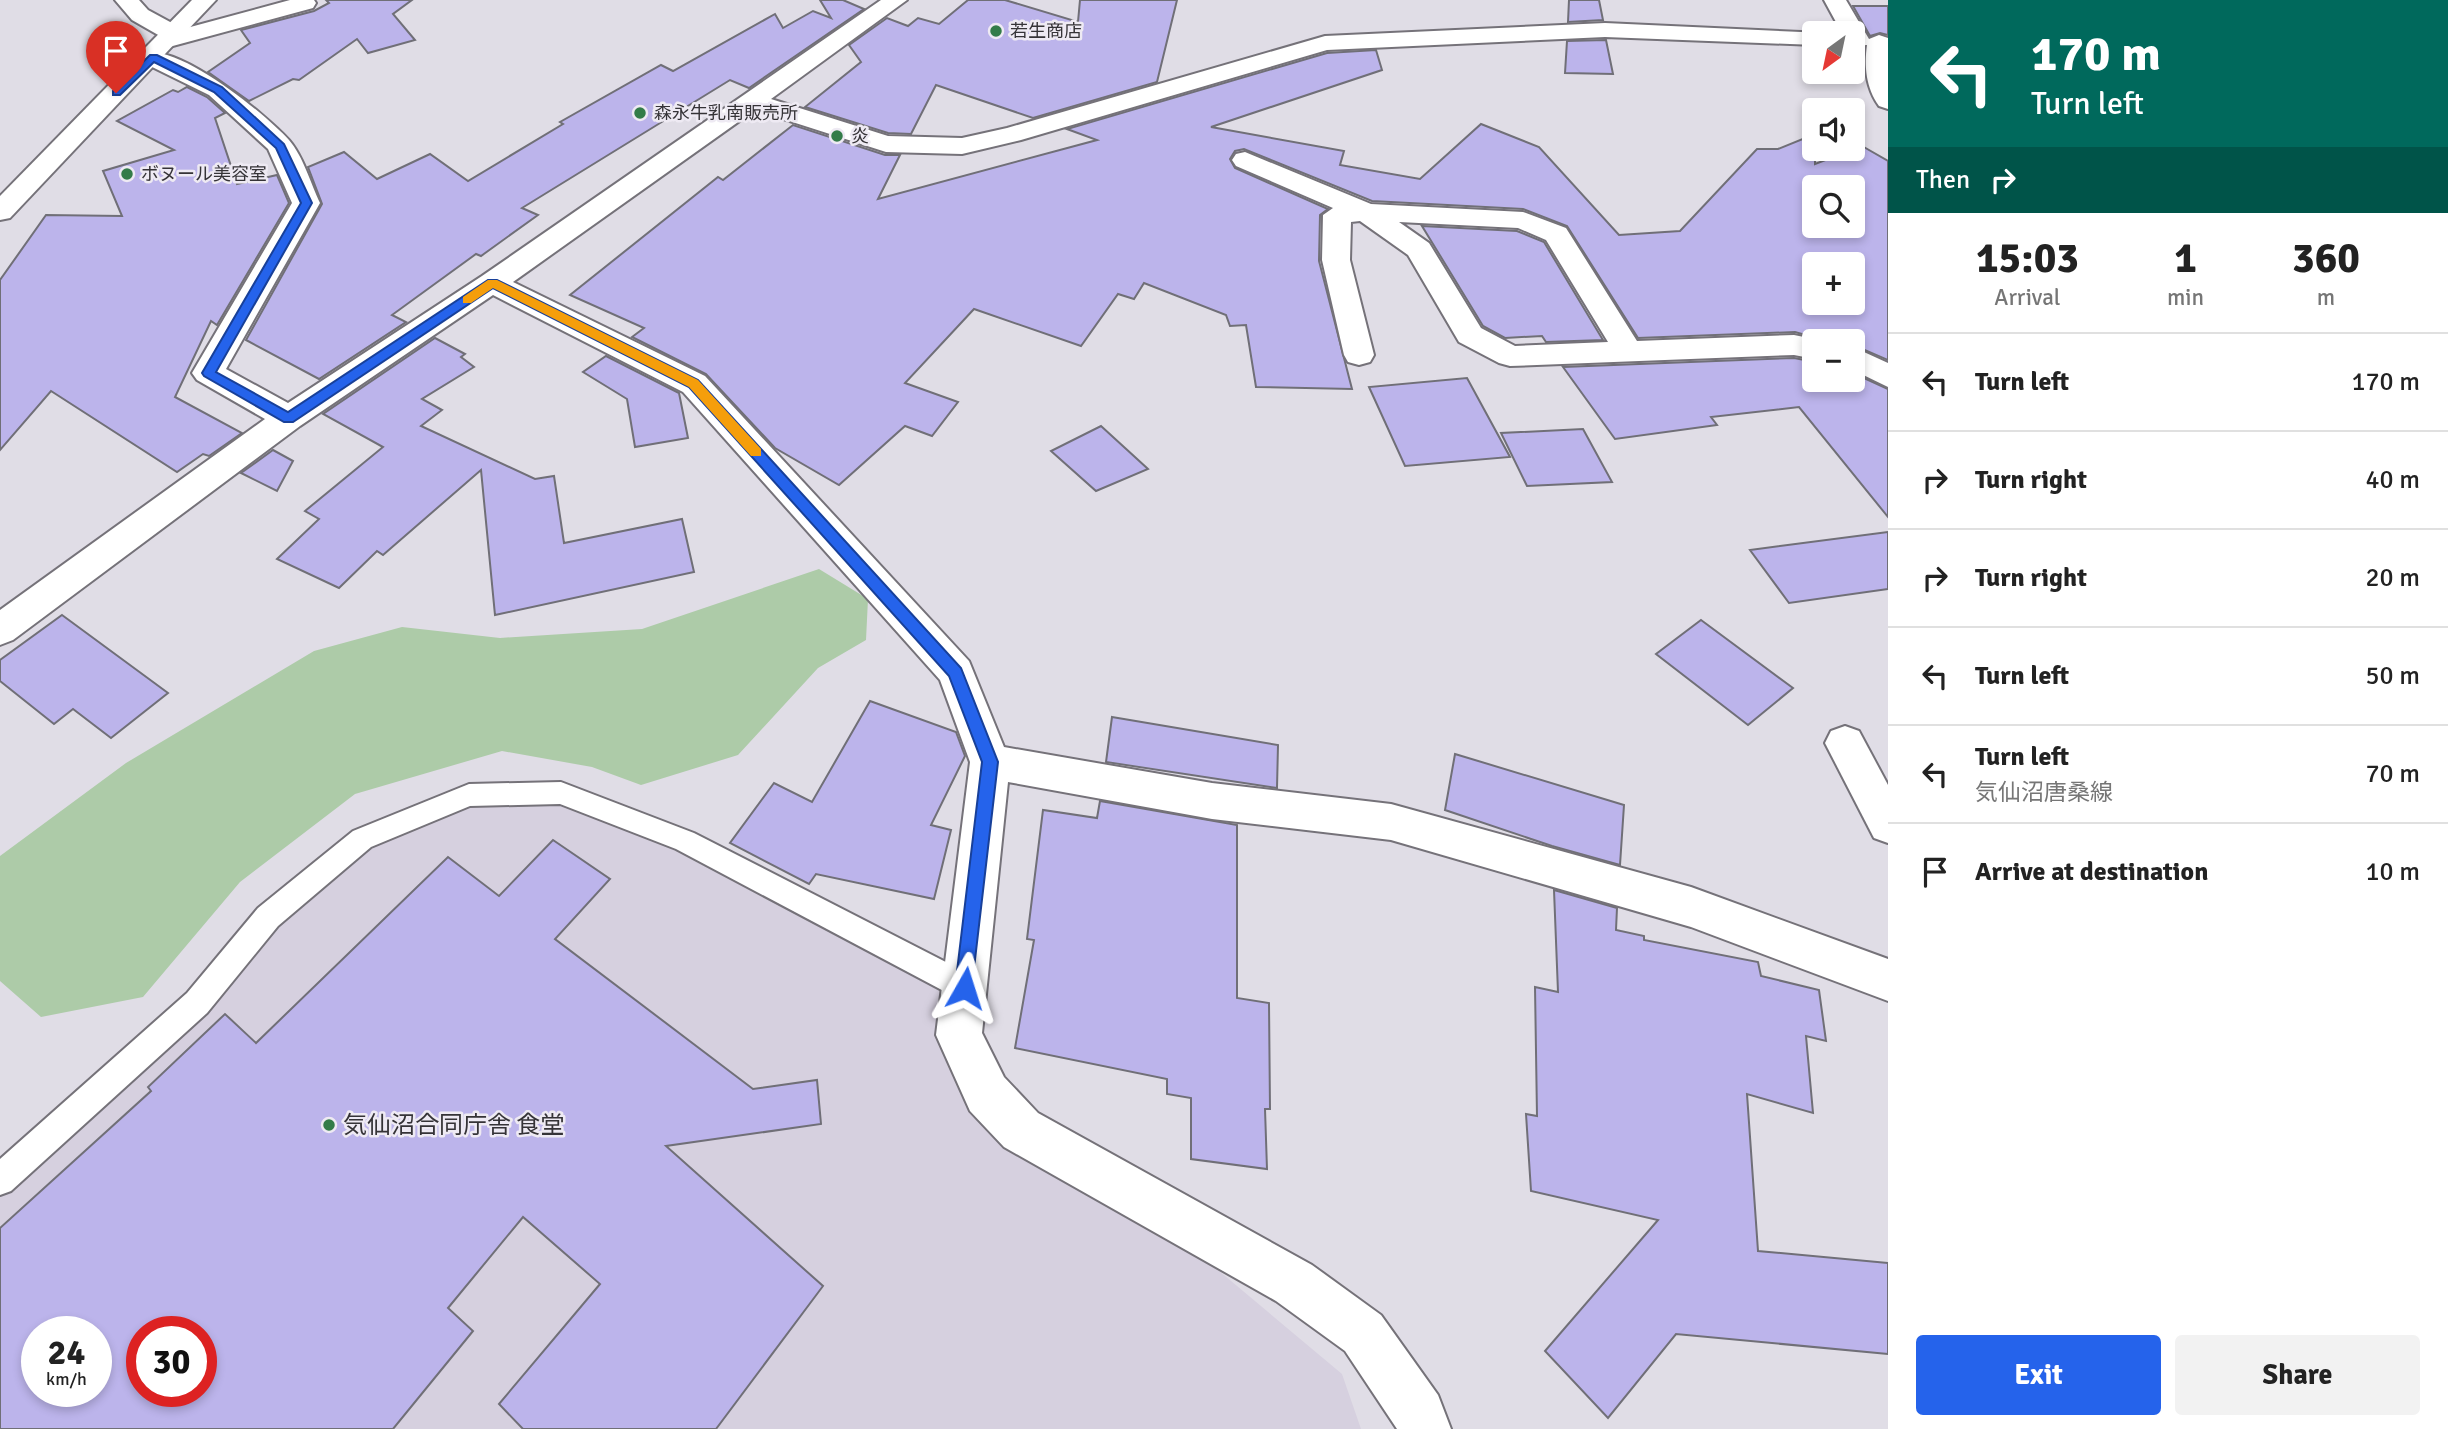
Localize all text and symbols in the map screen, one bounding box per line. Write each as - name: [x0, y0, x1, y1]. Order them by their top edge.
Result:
- place label: 若生商店: [1010, 20, 1082, 42]
- pin: [86, 21, 146, 93]
- north arrow: [1802, 21, 1866, 84]
- map controls: [1802, 21, 1865, 392]
- marker: 若生商店: [988, 23, 1004, 39]
- text: 170 m: [2031, 24, 2161, 84]
- icon: left: [1916, 28, 2007, 119]
- icon: arrive: [97, 32, 135, 70]
- text: Turn left: [2031, 84, 2144, 123]
- button: sound: [1802, 98, 1865, 161]
- place label: 森永牛乳南販売所: [654, 102, 798, 124]
- marker: 森永牛乳南販売所: [632, 105, 648, 121]
- place label: 炎: [851, 125, 869, 147]
- marker: 炎: [829, 128, 845, 144]
- icon: right: [1984, 161, 2022, 199]
- place label: ボヌール美容室: [141, 163, 267, 185]
- text: Then: [1916, 164, 1970, 196]
- marker: ボヌール美容室: [119, 166, 135, 182]
- button: search: [1802, 175, 1865, 238]
- text: 15:03: [1976, 233, 2079, 284]
- text: 1: [2174, 233, 2197, 284]
- text: 360: [2292, 233, 2360, 284]
- button: +: [1802, 252, 1865, 315]
- text: Arrival: [1994, 283, 2061, 312]
- text: min: [2167, 283, 2204, 312]
- text: m: [2317, 283, 2335, 312]
- button: −: [1802, 329, 1865, 392]
- icon: left: [1916, 363, 1954, 401]
- text: Turn left: [1975, 366, 2069, 398]
- text: 170 m: [2351, 366, 2420, 398]
- icon: right: [1916, 461, 1954, 499]
- text: Turn right: [1975, 464, 2087, 496]
- text: 40 m: [2365, 464, 2420, 496]
- icon: right: [1916, 559, 1954, 597]
- text: Turn right: [1975, 562, 2087, 594]
- text: 20 m: [2365, 562, 2420, 594]
- icon: left: [1916, 657, 1954, 695]
- text: Turn left: [1975, 660, 2069, 692]
- text: 50 m: [2365, 660, 2420, 692]
- text: Turn left: [1975, 741, 2069, 773]
- icon: left: [1916, 755, 1954, 793]
- text: 70 m: [2365, 758, 2420, 790]
- text: 気仙沼唐桑線: [1975, 778, 2113, 807]
- icon: arrive: [1916, 853, 1954, 891]
- text: Arrive at destination: [1975, 856, 2208, 888]
- text: 10 m: [2365, 856, 2420, 888]
- position arrow: [928, 951, 1002, 1025]
- place label: 気仙沼合同庁舎 食堂: [343, 1110, 564, 1140]
- marker: 気仙沼合同庁舎 食堂: [321, 1117, 337, 1133]
- speed limit sign: 30: [126, 1316, 217, 1407]
- text: 24: [48, 1331, 85, 1374]
- button: Exit: [1916, 1335, 2161, 1415]
- button: Share: [2175, 1335, 2420, 1415]
- text: km/h: [46, 1368, 87, 1390]

